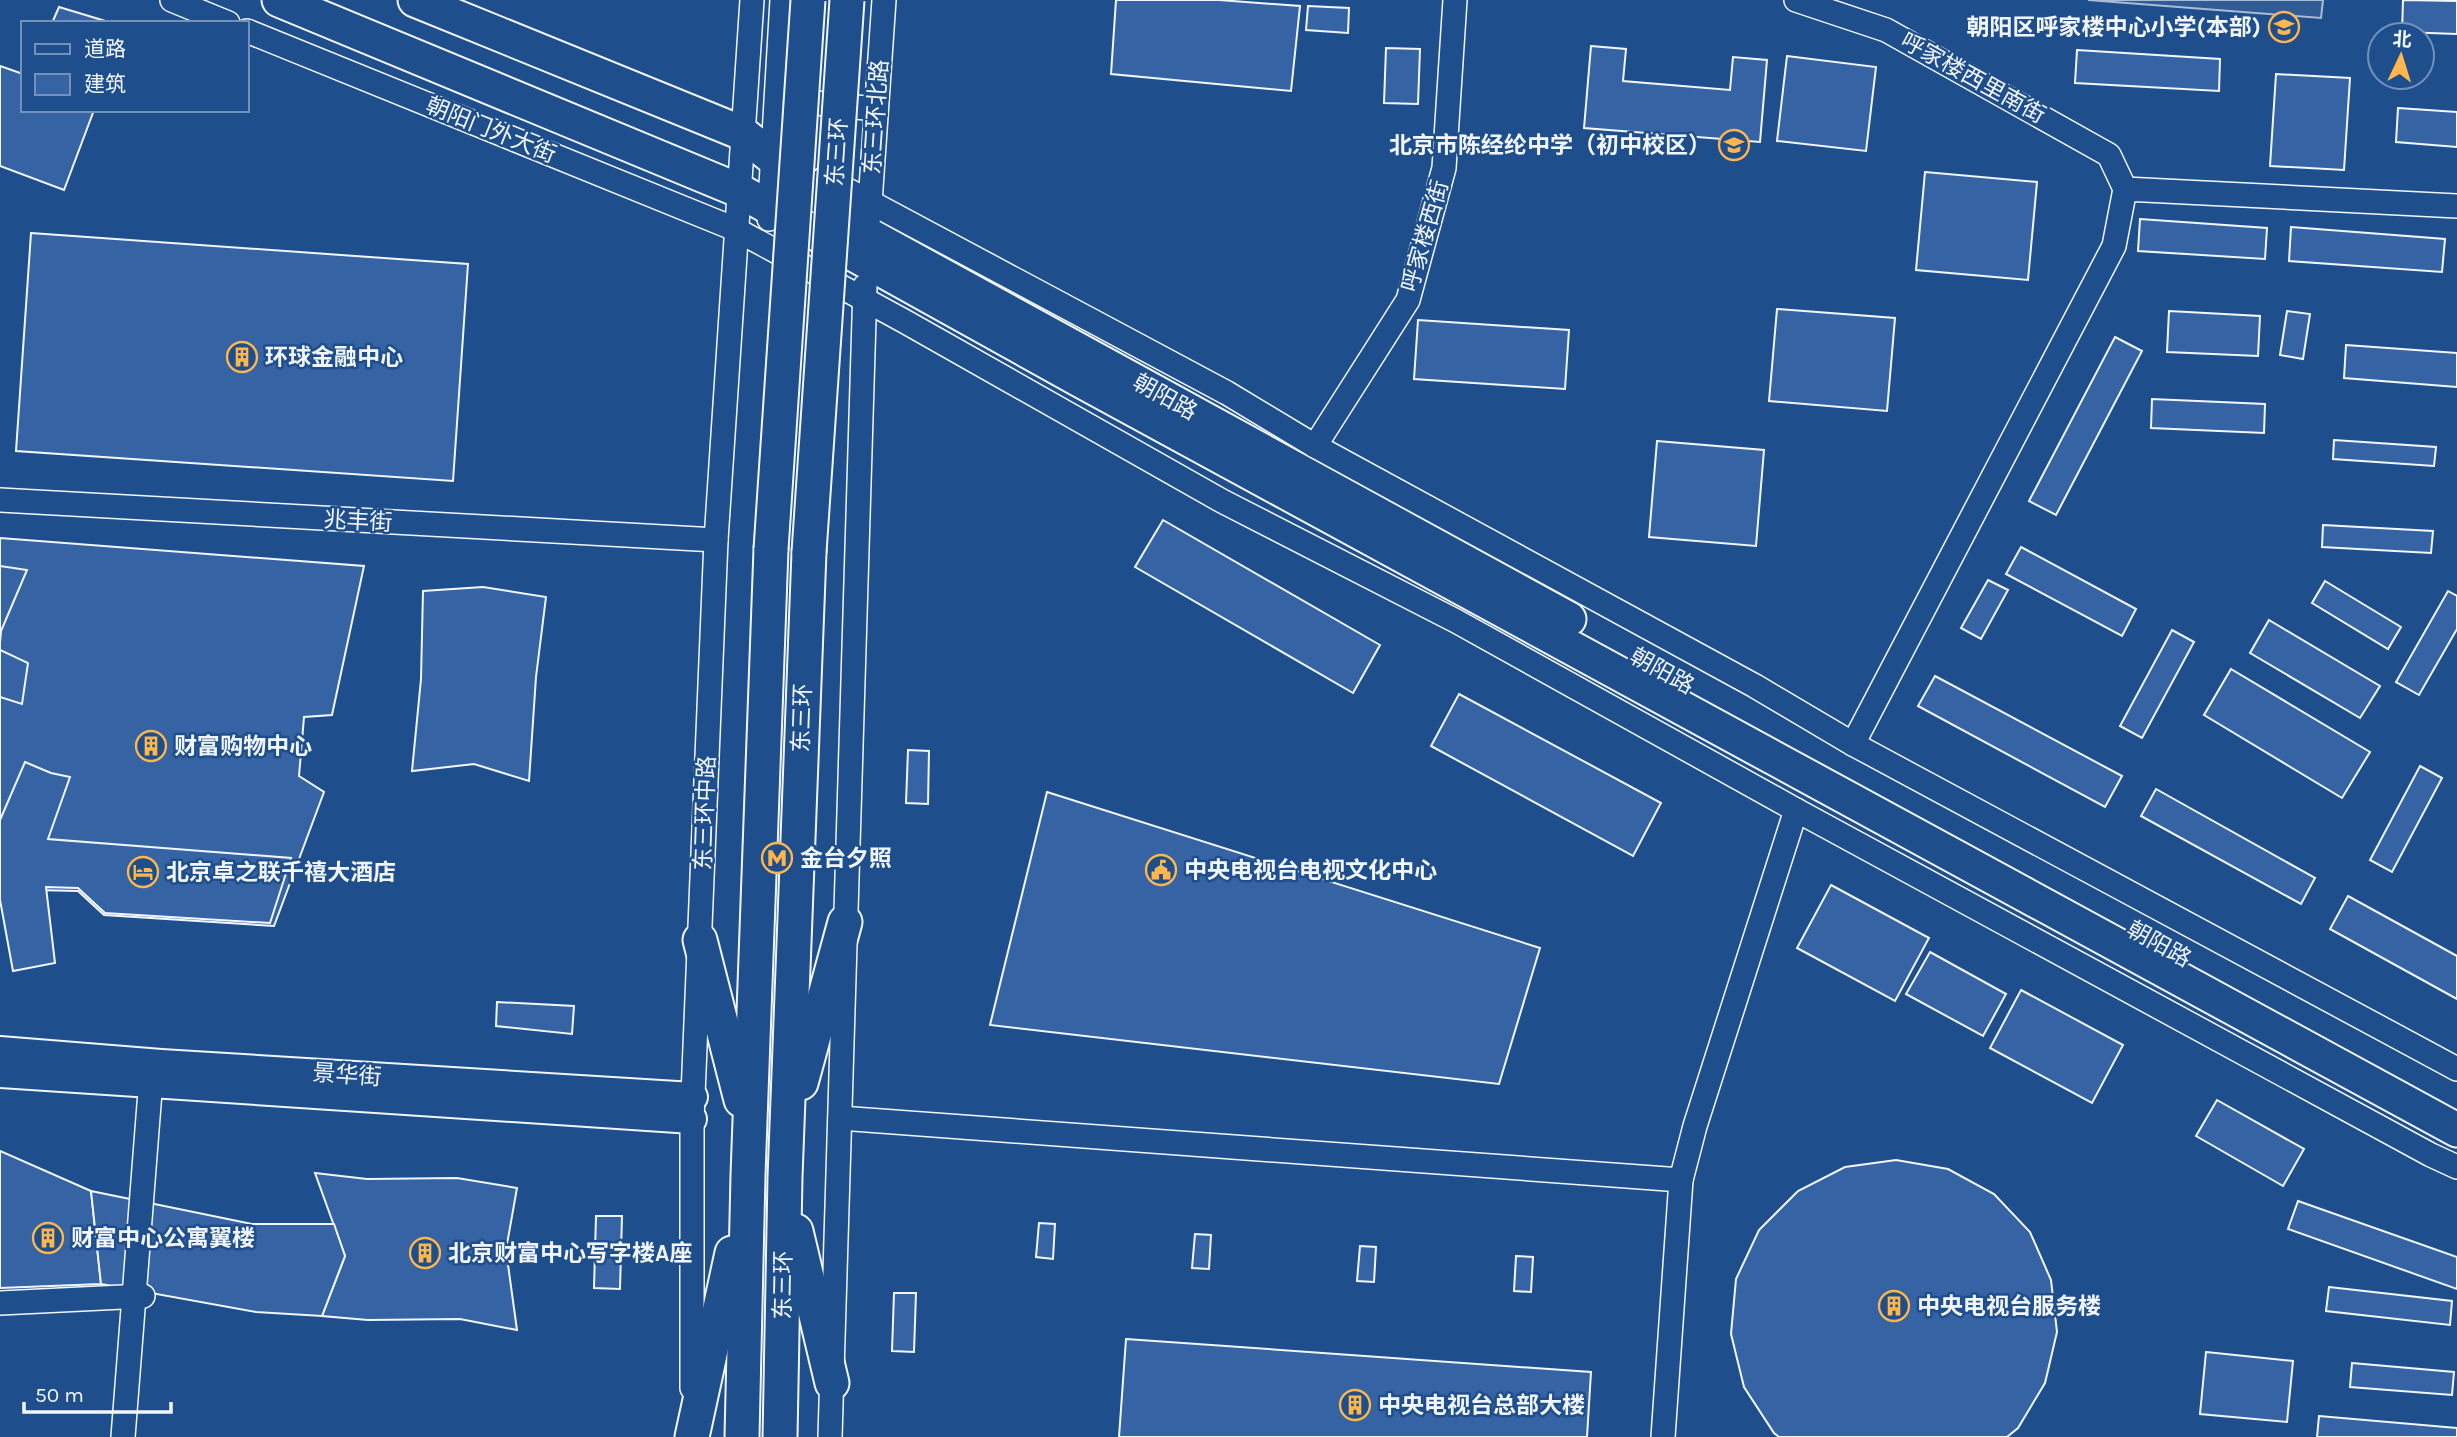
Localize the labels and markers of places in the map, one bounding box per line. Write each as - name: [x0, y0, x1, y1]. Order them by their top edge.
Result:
- school or university icon: 朝阳区呼家楼中心小学(本部): [2267, 10, 2301, 44]
- place label: 朝阳区呼家楼中心小学(本部): [1967, 14, 2261, 41]
- school or university icon: 北京市陈经纶中学（初中校区）: [1717, 128, 1751, 162]
- place label: 北京市陈经纶中学（初中校区）: [1389, 132, 1711, 159]
- building icon: 环球金融中心: [225, 340, 259, 374]
- place label: 环球金融中心: [265, 344, 403, 371]
- building icon: 财富购物中心: [134, 729, 168, 763]
- place label: 财富购物中心: [174, 733, 312, 760]
- metro station icon: 金台夕照: [760, 841, 794, 875]
- place label: 金台夕照: [800, 845, 892, 872]
- public building icon: 中央电视台电视文化中心: [1144, 853, 1178, 887]
- hotel icon: 北京卓之联千禧大酒店: [126, 855, 160, 889]
- place label: 中央电视台电视文化中心: [1184, 857, 1437, 884]
- place label: 北京卓之联千禧大酒店: [166, 859, 396, 886]
- building icon: 财富中心公寓翼楼: [31, 1221, 65, 1255]
- place label: 财富中心公寓翼楼: [71, 1225, 255, 1252]
- building icon: 北京财富中心写字楼A座: [408, 1236, 442, 1270]
- place label: 北京财富中心写字楼A座: [448, 1240, 692, 1267]
- building icon: 中央电视台服务楼: [1877, 1289, 1911, 1323]
- place label: 中央电视台服务楼: [1917, 1293, 2101, 1320]
- building icon: 中央电视台总部大楼: [1338, 1388, 1372, 1422]
- place label: 中央电视台总部大楼: [1378, 1392, 1585, 1419]

